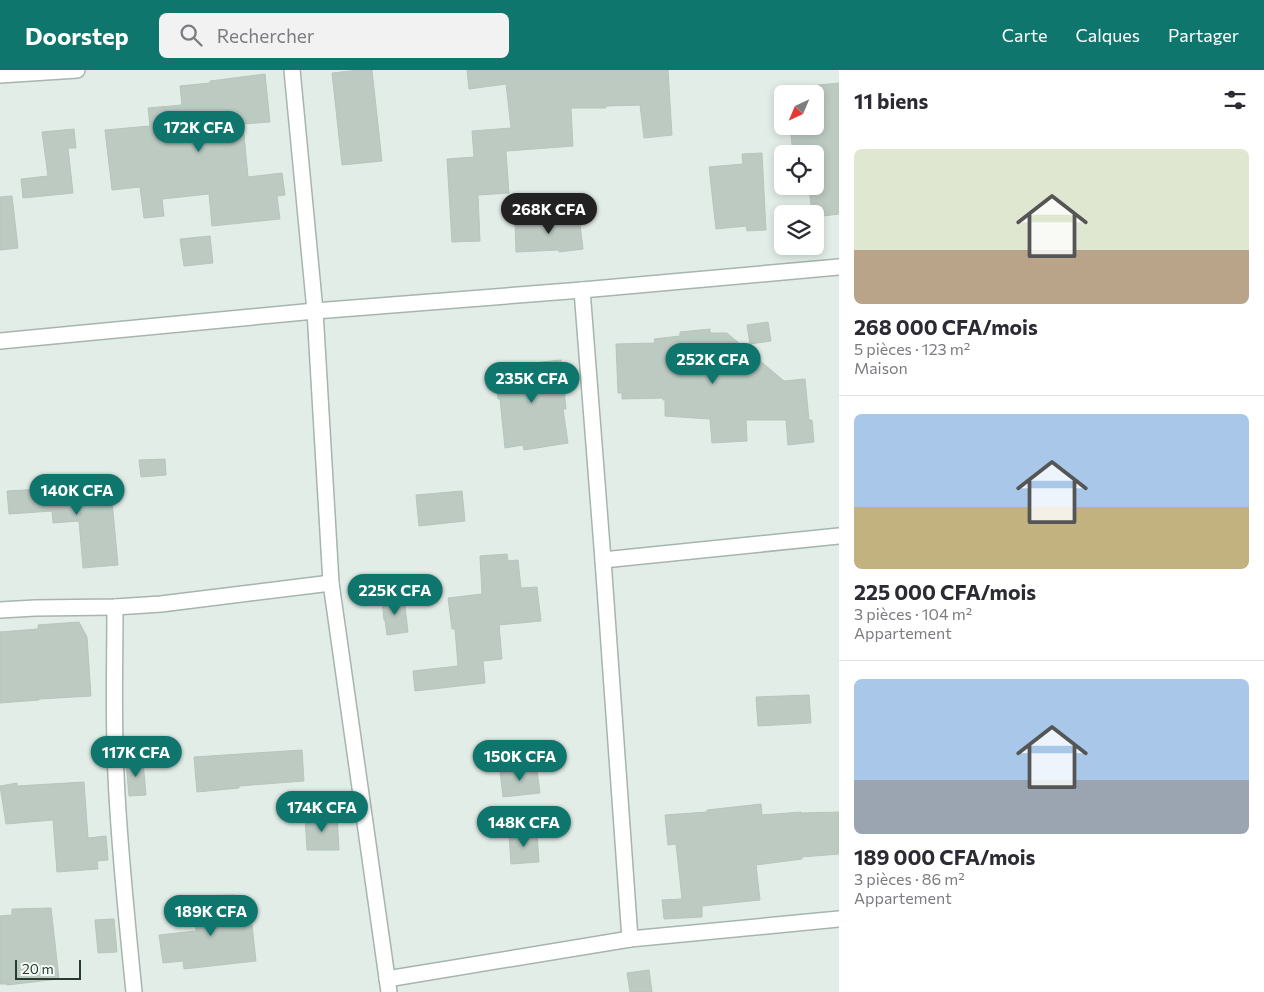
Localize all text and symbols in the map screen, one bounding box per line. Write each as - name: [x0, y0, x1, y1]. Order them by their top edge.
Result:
- search box: [159, 13, 509, 58]
- text: Doorstep: [25, 21, 129, 50]
- icon: search: [177, 21, 205, 49]
- text: Rechercher: [217, 24, 314, 47]
- text: Carte: [1002, 24, 1047, 46]
- text: Calques: [1075, 24, 1140, 46]
- text: Partager: [1168, 24, 1239, 46]
- north arrow: [774, 85, 824, 135]
- map controls: [774, 85, 824, 255]
- icon: filters: [1221, 86, 1249, 114]
- text: 11 biens: [854, 88, 928, 113]
- pin: 172K CFA: [147, 111, 251, 153]
- text: 172K CFA: [164, 117, 234, 136]
- button: locate: [774, 145, 824, 195]
- icon: home: [1007, 181, 1097, 271]
- pin: 268K CFA: [497, 192, 601, 235]
- text: 268K CFA: [512, 199, 586, 218]
- button: layers: [774, 205, 824, 255]
- text: 268 000 CFA/mois: [854, 314, 1038, 339]
- text: 5 pièces · 123 m²: [854, 339, 970, 358]
- pin: 252K CFA: [661, 342, 765, 385]
- text: 252K CFA: [677, 349, 749, 368]
- text: Maison: [854, 358, 908, 377]
- pin: 235K CFA: [480, 362, 584, 404]
- text: 235K CFA: [495, 368, 569, 387]
- icon: home: [1007, 447, 1097, 537]
- pin: 140K CFA: [25, 474, 129, 516]
- text: 140K CFA: [41, 480, 113, 499]
- pin: 225K CFA: [343, 574, 447, 616]
- text: 225 000 CFA/mois: [854, 579, 1036, 604]
- text: 225K CFA: [359, 580, 431, 599]
- text: 3 pièces · 104 m²: [854, 604, 972, 623]
- text: Appartement: [854, 623, 952, 642]
- icon: home: [1007, 712, 1097, 802]
- pin: 117K CFA: [84, 736, 188, 778]
- pin: 150K CFA: [468, 740, 572, 782]
- text: 117K CFA: [102, 742, 170, 761]
- text: 150K CFA: [484, 746, 556, 765]
- pin: 174K CFA: [270, 790, 374, 833]
- text: 174K CFA: [287, 797, 357, 816]
- pin: 148K CFA: [472, 806, 576, 848]
- text: 148K CFA: [488, 812, 560, 831]
- text: 189 000 CFA/mois: [854, 844, 1035, 869]
- text: 3 pièces · 86 m²: [854, 869, 965, 888]
- text: Appartement: [854, 888, 952, 907]
- pin: 189K CFA: [159, 894, 263, 937]
- text: 189K CFA: [175, 901, 247, 920]
- scale bar: [15, 957, 81, 980]
- text: 20 m: [22, 960, 54, 977]

